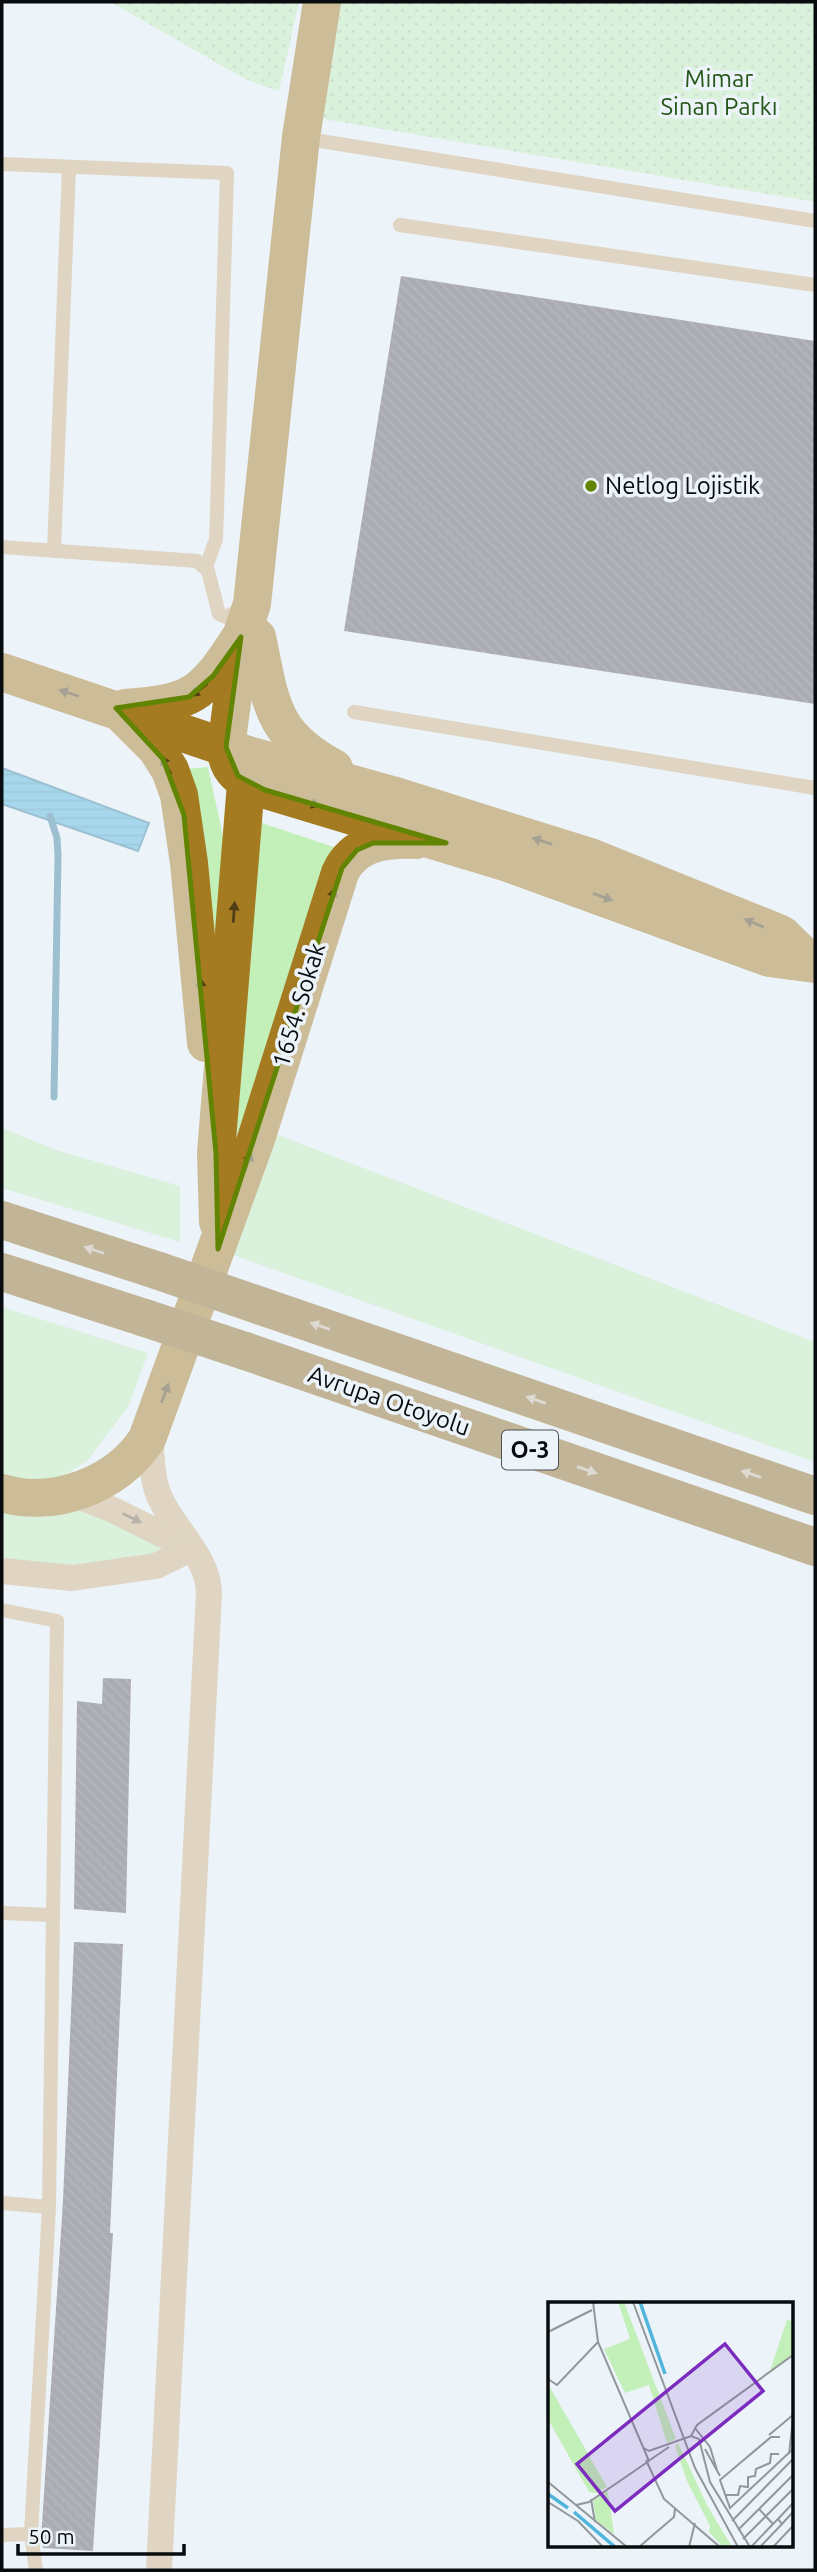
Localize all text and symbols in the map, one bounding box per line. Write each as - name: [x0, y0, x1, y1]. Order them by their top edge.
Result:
- park label: Mimar Sinan Parkı: [660, 65, 778, 120]
- place label: Netlog Lojistik: [605, 472, 760, 499]
- marker: Netlog Lojistik: [583, 478, 599, 494]
- one-way arrow: [190, 682, 208, 697]
- one-way arrow: [58, 687, 79, 698]
- one-way arrow: [160, 755, 172, 774]
- one-way arrow: [299, 798, 320, 808]
- one-way arrow: [532, 835, 553, 846]
- one-way arrow: [327, 887, 338, 908]
- one-way arrow: [592, 892, 613, 903]
- one-way arrow: [229, 901, 240, 923]
- one-way arrow: [744, 917, 765, 928]
- street label: 1654. Sokak: [267, 939, 330, 1070]
- one-way arrow: [195, 977, 206, 999]
- one-way arrow: [243, 1151, 254, 1172]
- one-way arrow: [83, 1244, 104, 1255]
- one-way arrow: [310, 1320, 331, 1331]
- street label: Avrupa Otoyolu: [305, 1360, 474, 1441]
- one-way arrow: [160, 1382, 171, 1403]
- one-way arrow: [525, 1394, 546, 1405]
- road number: O-3: [502, 1430, 558, 1470]
- one-way arrow: [577, 1465, 598, 1476]
- one-way arrow: [740, 1468, 761, 1479]
- one-way arrow: [122, 1513, 142, 1524]
- inset map: [548, 2302, 792, 2548]
- scale bar: [18, 2512, 184, 2556]
- text: 50 m: [28, 2524, 75, 2548]

